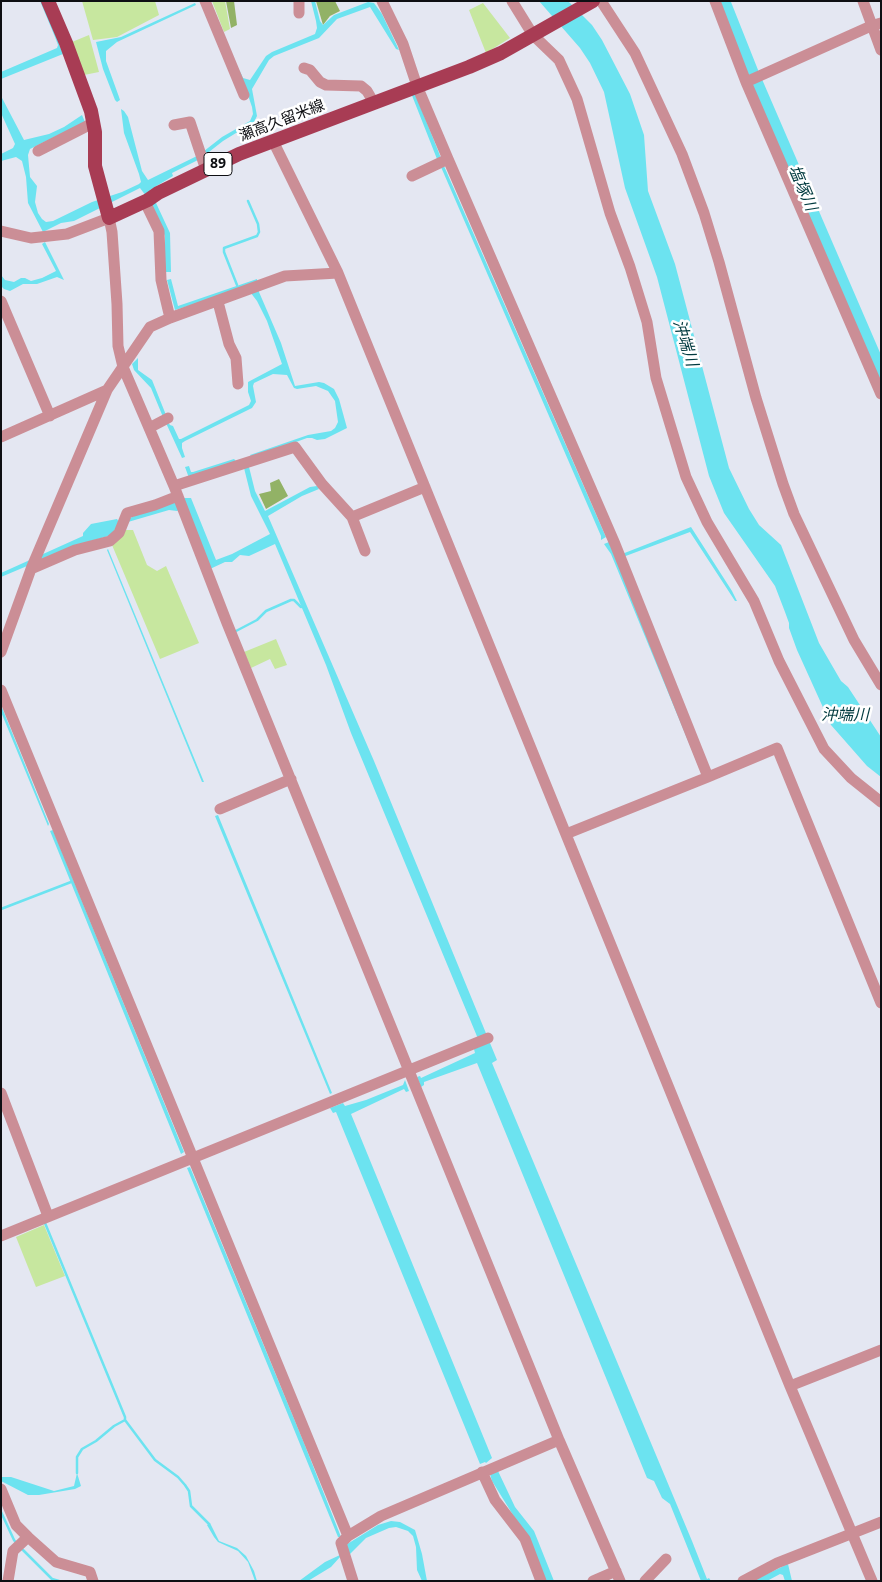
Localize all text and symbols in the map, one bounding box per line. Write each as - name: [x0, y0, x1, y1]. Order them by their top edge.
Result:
- street label: 瀬高久留米線: [237, 96, 327, 146]
- road number: 89: [204, 152, 232, 175]
- water label: 塩塚川: [784, 162, 820, 214]
- water label: 沖端川: [669, 317, 701, 369]
- water label: 沖端川: [821, 705, 869, 725]

